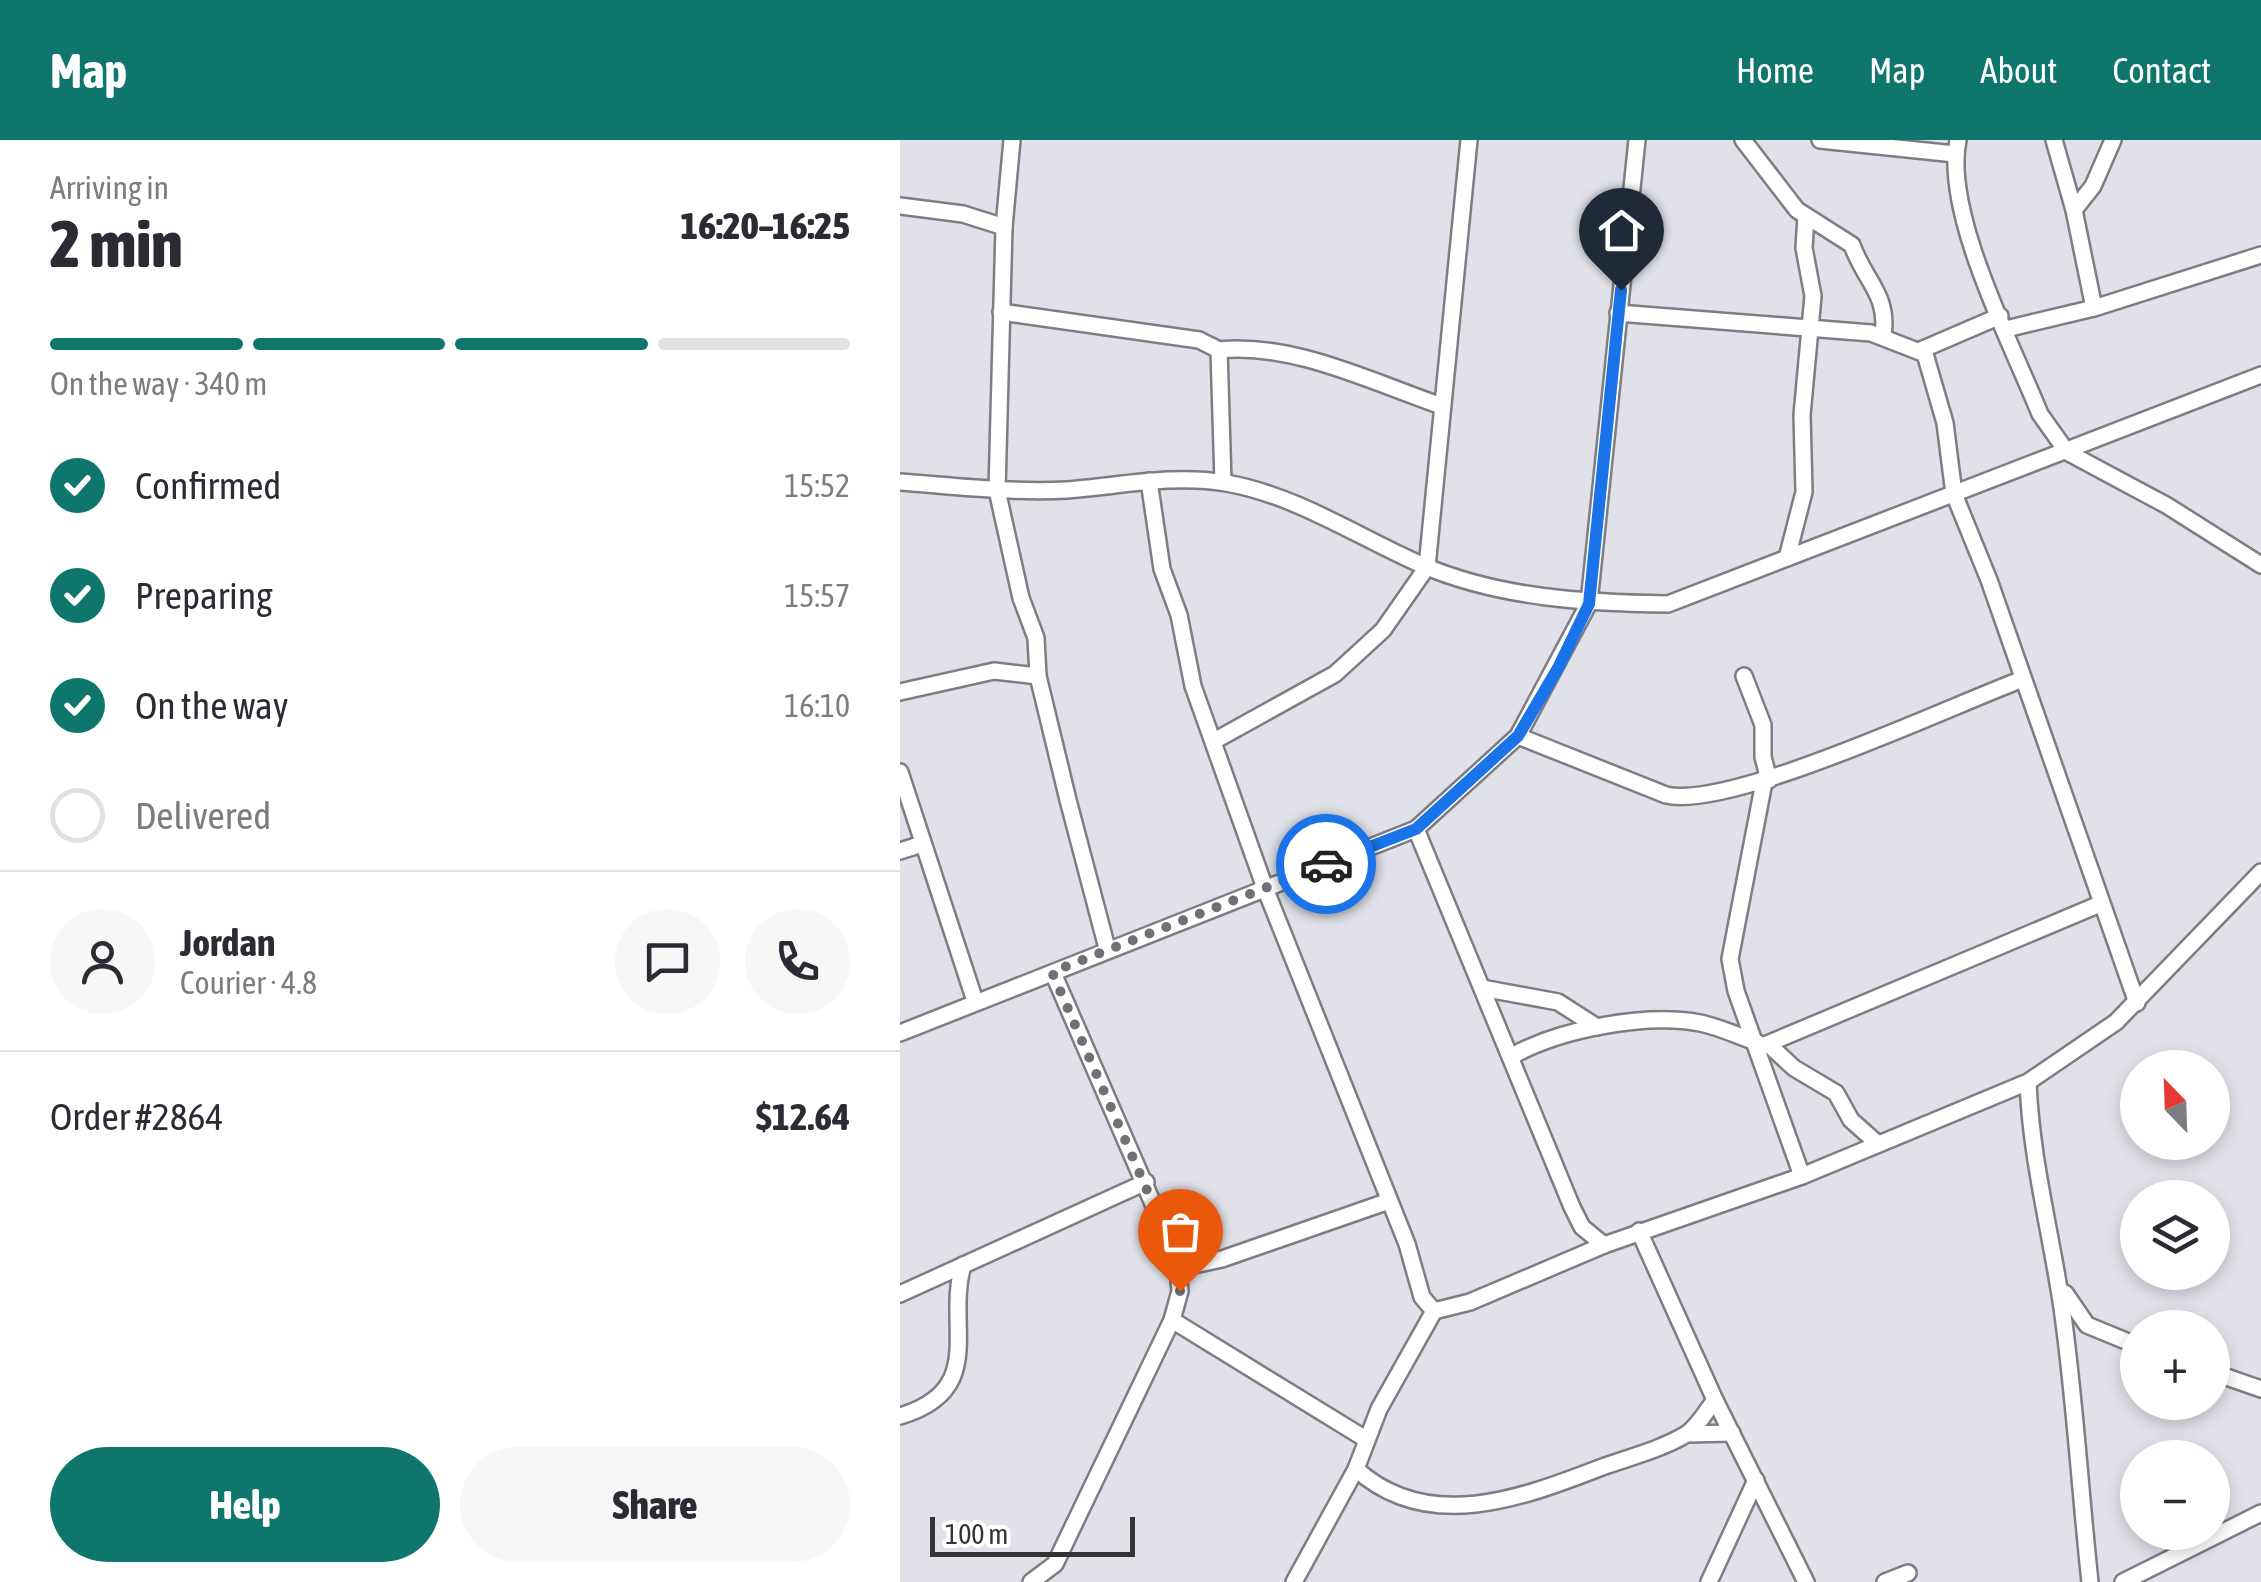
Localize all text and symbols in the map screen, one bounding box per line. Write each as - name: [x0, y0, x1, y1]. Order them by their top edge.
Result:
- text: Map: [50, 43, 127, 98]
- text: Home: [1736, 50, 1814, 90]
- text: Map: [1869, 50, 1925, 90]
- text: About: [1980, 50, 2057, 90]
- text: Contact: [2112, 50, 2211, 90]
- text: Arriving in: [50, 169, 169, 206]
- pin: [1579, 188, 1664, 291]
- icon: home: [1594, 203, 1649, 258]
- text: 16:20–16:25: [680, 204, 850, 247]
- text: 2 min: [50, 206, 183, 281]
- text: On the way · 340 m: [50, 365, 267, 402]
- icon: check: [50, 458, 105, 513]
- text: Confirmed: [135, 464, 281, 507]
- text: 15:52: [784, 467, 850, 504]
- icon: check: [50, 568, 105, 623]
- text: Preparing: [135, 574, 273, 617]
- text: 15:57: [784, 577, 850, 614]
- icon: check: [50, 678, 105, 733]
- text: On the way: [135, 684, 288, 727]
- text: 16:10: [784, 687, 850, 724]
- text: Delivered: [135, 794, 271, 837]
- courier: [1276, 814, 1376, 914]
- icon: car: [1299, 837, 1354, 892]
- button: person: [50, 909, 155, 1014]
- button: chat: [615, 909, 720, 1014]
- button: phone: [745, 909, 850, 1014]
- text: Jordan: [180, 921, 275, 964]
- text: Courier · 4.8: [180, 964, 317, 1001]
- north arrow: [2120, 1050, 2230, 1160]
- map controls: [2120, 1050, 2230, 1550]
- text: Order #2864: [50, 1095, 223, 1138]
- text: $12.64: [756, 1095, 850, 1138]
- button: layers: [2120, 1180, 2230, 1290]
- pin: [1138, 1189, 1223, 1292]
- icon: bag: [1153, 1204, 1208, 1259]
- button: +: [2120, 1310, 2230, 1420]
- button: −: [2120, 1440, 2230, 1550]
- button: Help: [50, 1447, 440, 1562]
- button: Share: [460, 1447, 850, 1562]
- scale bar: [930, 1512, 1135, 1556]
- text: 100 m: [945, 1518, 1008, 1550]

